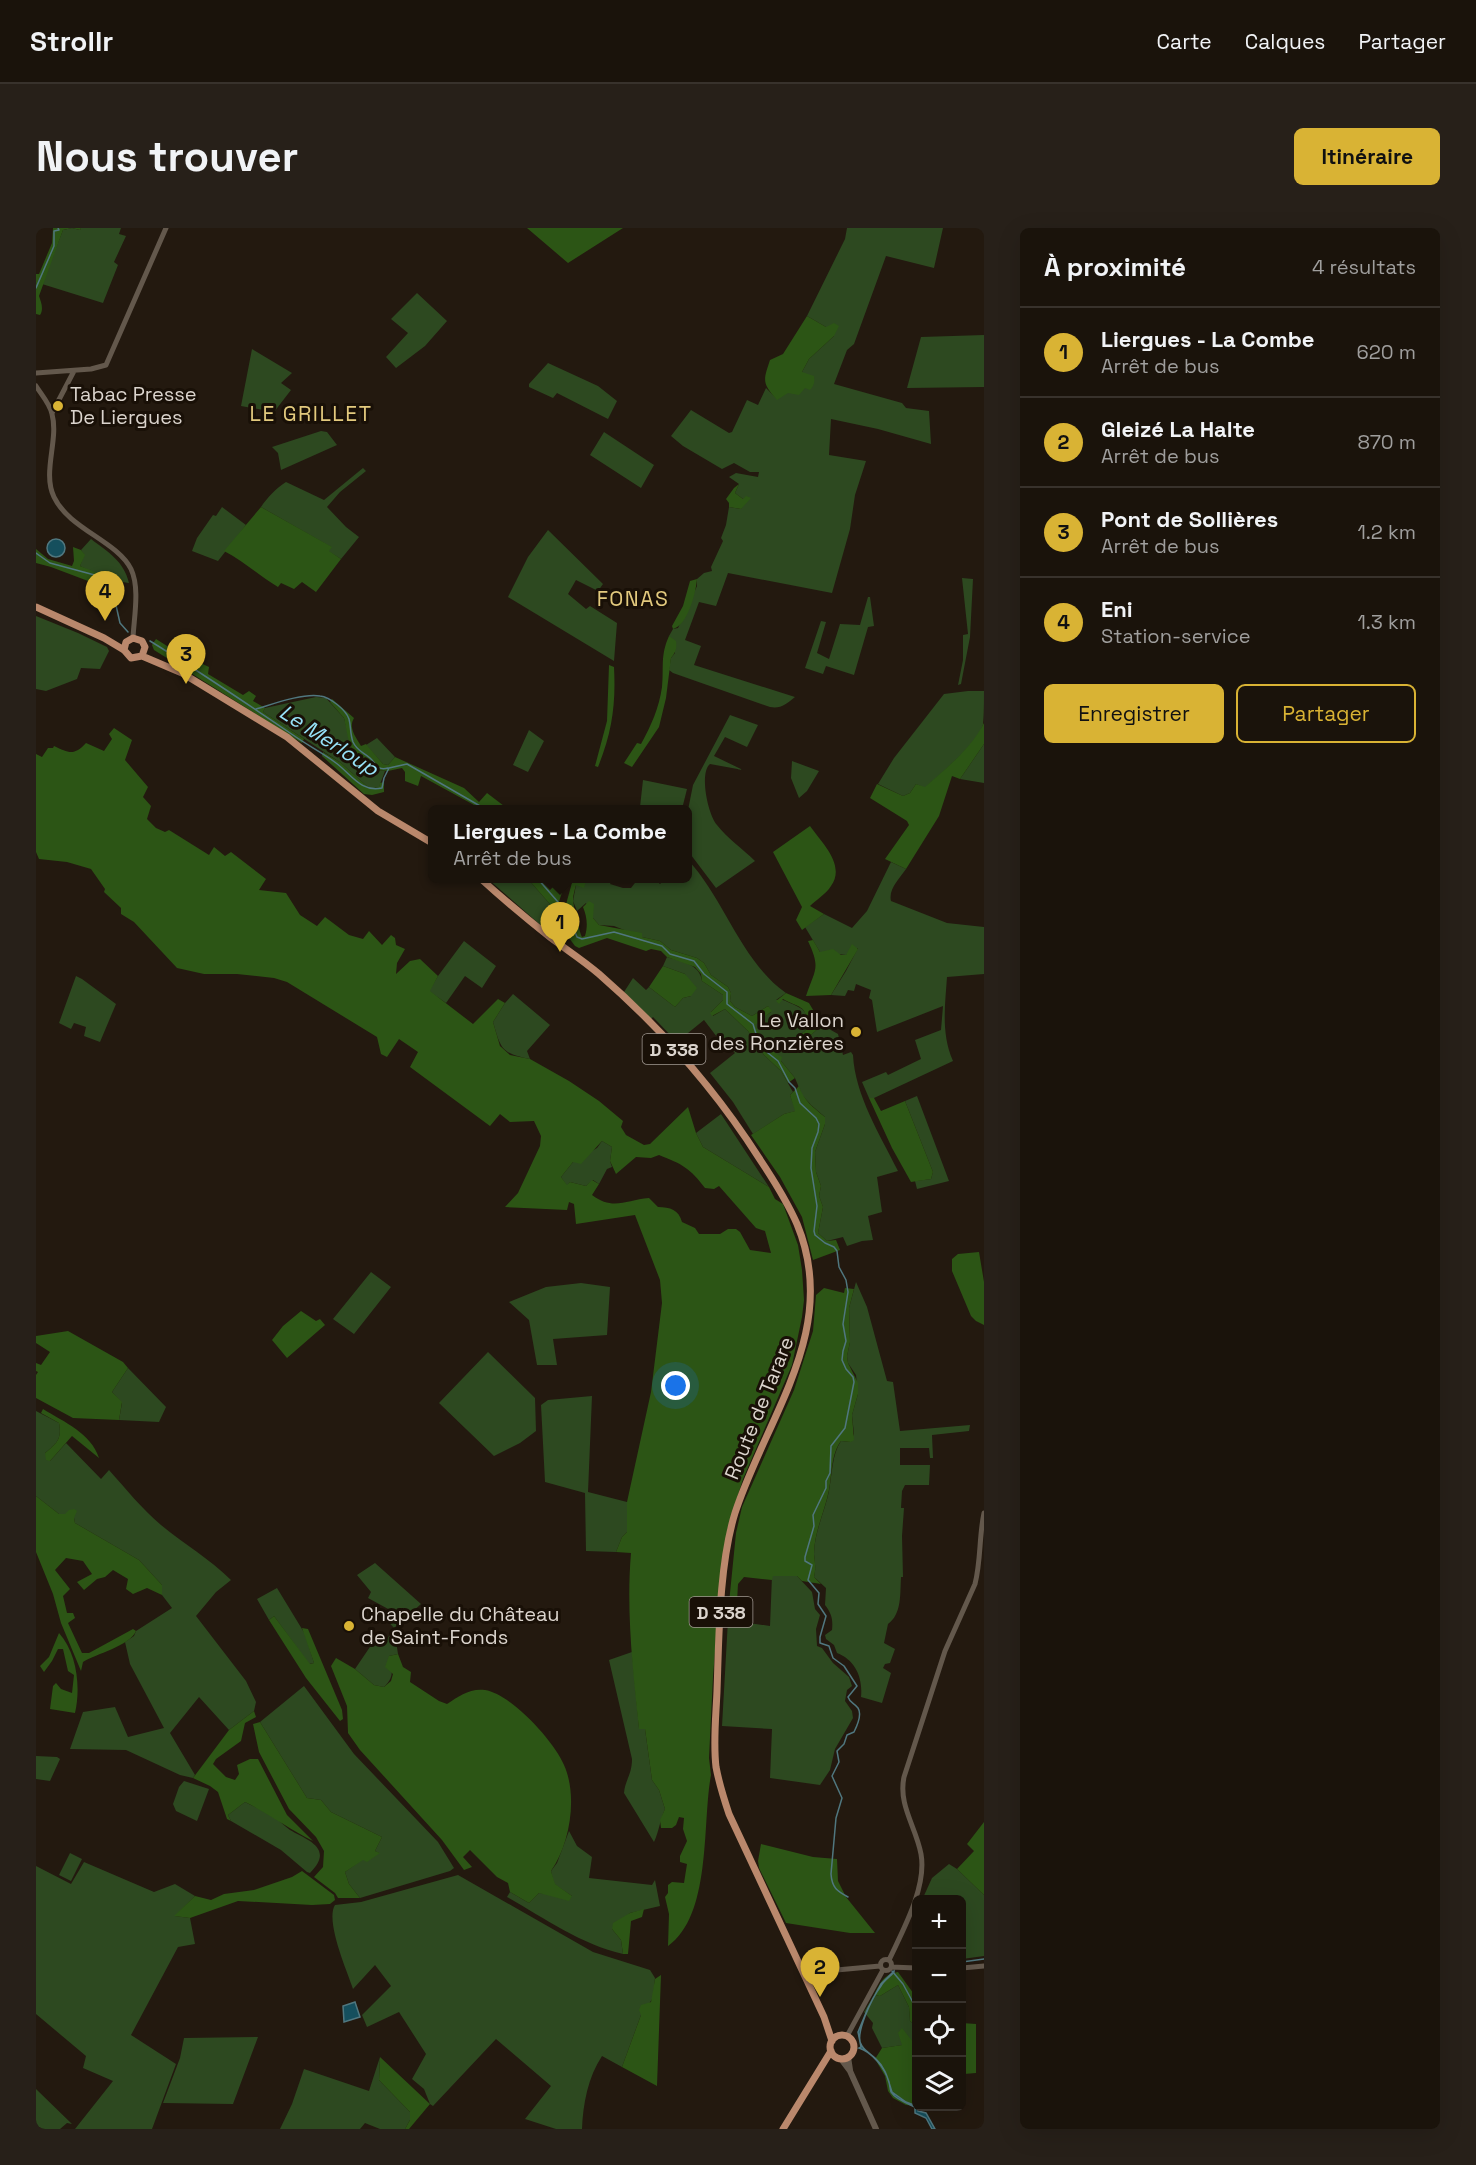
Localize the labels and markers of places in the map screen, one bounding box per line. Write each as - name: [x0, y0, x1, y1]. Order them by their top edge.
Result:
- place label: Tabac Presse De Liergues: [70, 381, 197, 430]
- marker: Tabac Presse De Liergues: [51, 399, 65, 413]
- pin: 4: [86, 572, 124, 621]
- pin: 3: [166, 634, 206, 684]
- pin: 1: [540, 902, 580, 952]
- place label: Le Vallon des Ronzières: [710, 1007, 844, 1056]
- marker: Le Vallon des Ronzières: [849, 1025, 863, 1039]
- place label: Chapelle du Château de Saint-Fonds: [361, 1601, 560, 1650]
- marker: Chapelle du Château de Saint-Fonds: [342, 1619, 356, 1633]
- pin: 2: [800, 1948, 840, 1997]

